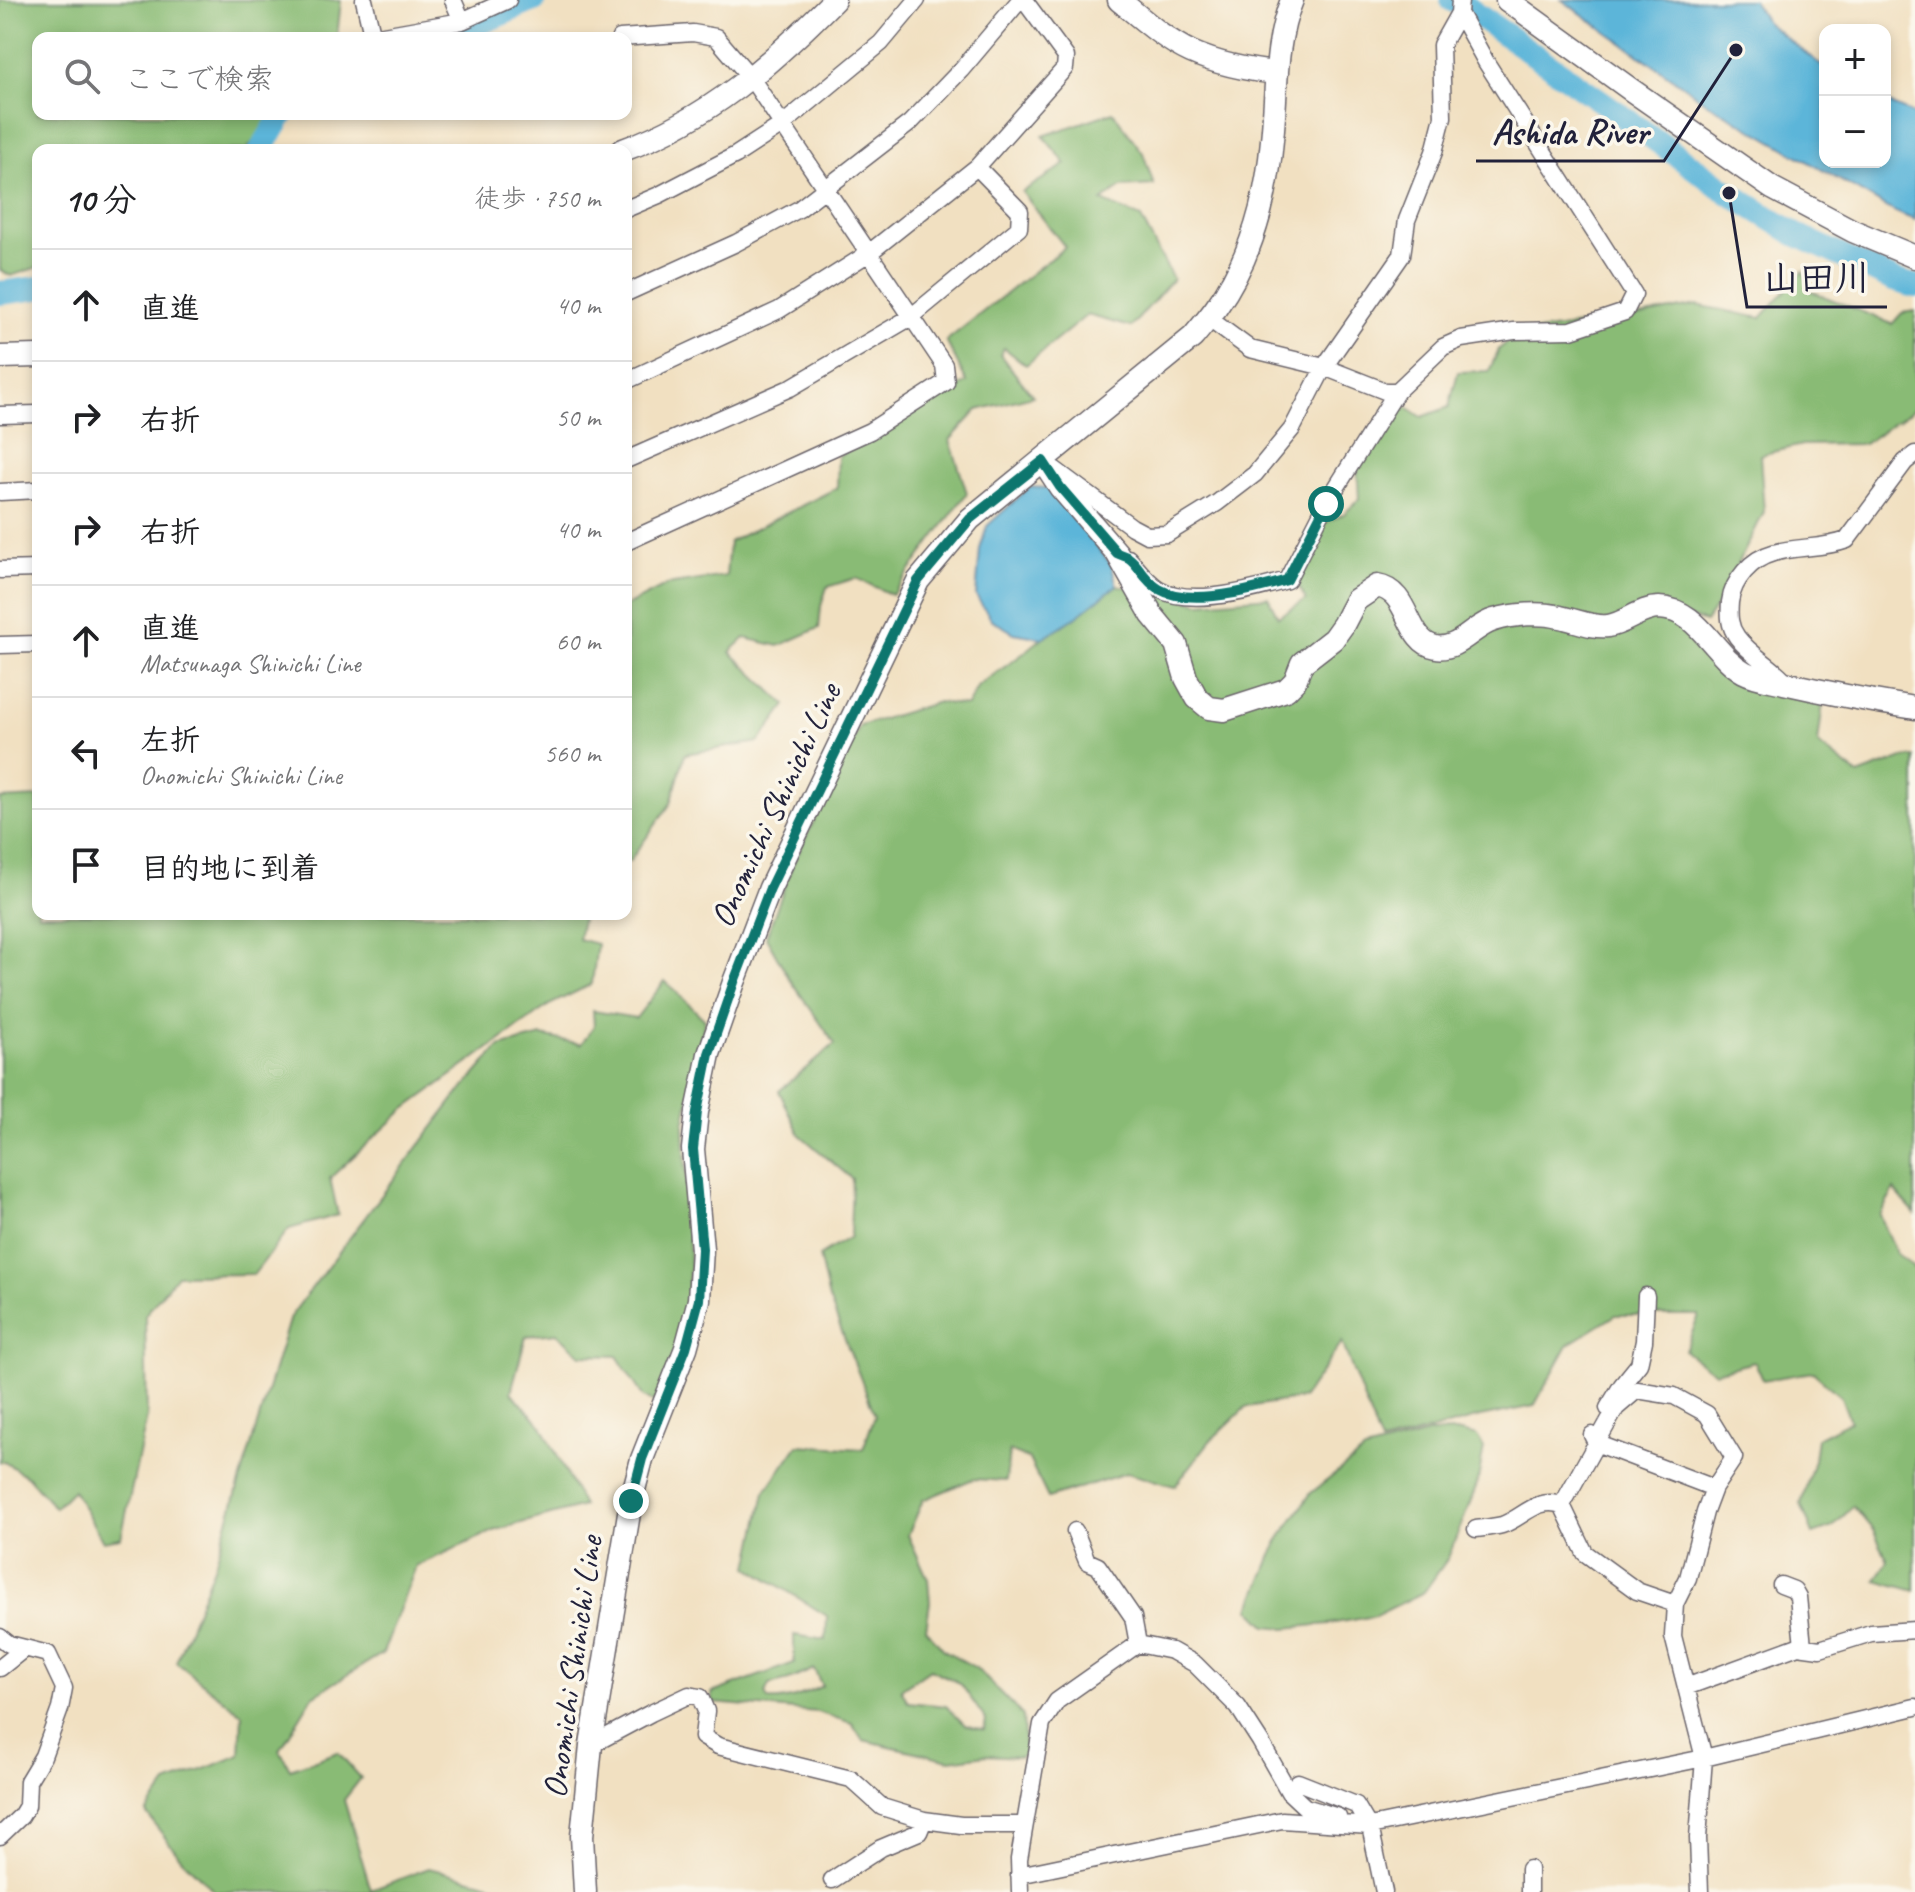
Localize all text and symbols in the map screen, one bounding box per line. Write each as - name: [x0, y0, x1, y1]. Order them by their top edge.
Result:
- map controls: [1819, 24, 1891, 168]
- button: +: [1819, 24, 1891, 96]
- search box: [32, 32, 632, 120]
- icon: search: [60, 54, 104, 98]
- text: ここで検索: [124, 60, 274, 98]
- button: −: [1819, 96, 1891, 168]
- callout: Ashida River: [1476, 101, 1664, 161]
- text: Ashida River: [1492, 109, 1652, 155]
- text: 10 分: [64, 178, 137, 221]
- text: 徒歩 · 750 m: [475, 182, 600, 215]
- callout: 山田川: [1747, 247, 1887, 307]
- text: 山田川: [1763, 255, 1871, 301]
- icon: ahead: [64, 283, 108, 327]
- text: 直進: [140, 289, 200, 327]
- text: 40 m: [556, 289, 600, 322]
- icon: right: [64, 395, 108, 439]
- text: 右折: [140, 401, 200, 439]
- text: 50 m: [556, 401, 600, 434]
- route start: [1308, 486, 1344, 522]
- icon: right: [64, 507, 108, 551]
- text: 右折: [140, 513, 200, 551]
- text: 40 m: [556, 513, 600, 546]
- text: 直進: [140, 609, 200, 647]
- icon: ahead: [64, 619, 108, 663]
- text: 60 m: [556, 625, 600, 658]
- text: Matsunaga Shinichi Line: [140, 647, 361, 680]
- street label: Onomichi Shinichi Line: [700, 675, 851, 934]
- text: 左折: [140, 721, 200, 759]
- icon: left: [64, 731, 108, 775]
- text: 560 m: [544, 737, 600, 770]
- text: Onomichi Shinichi Line: [140, 759, 342, 792]
- icon: arrive: [64, 843, 108, 887]
- text: 目的地に到着: [140, 849, 320, 887]
- route end: [613, 1483, 649, 1519]
- street label: Onomichi Shinichi Line: [532, 1531, 612, 1801]

